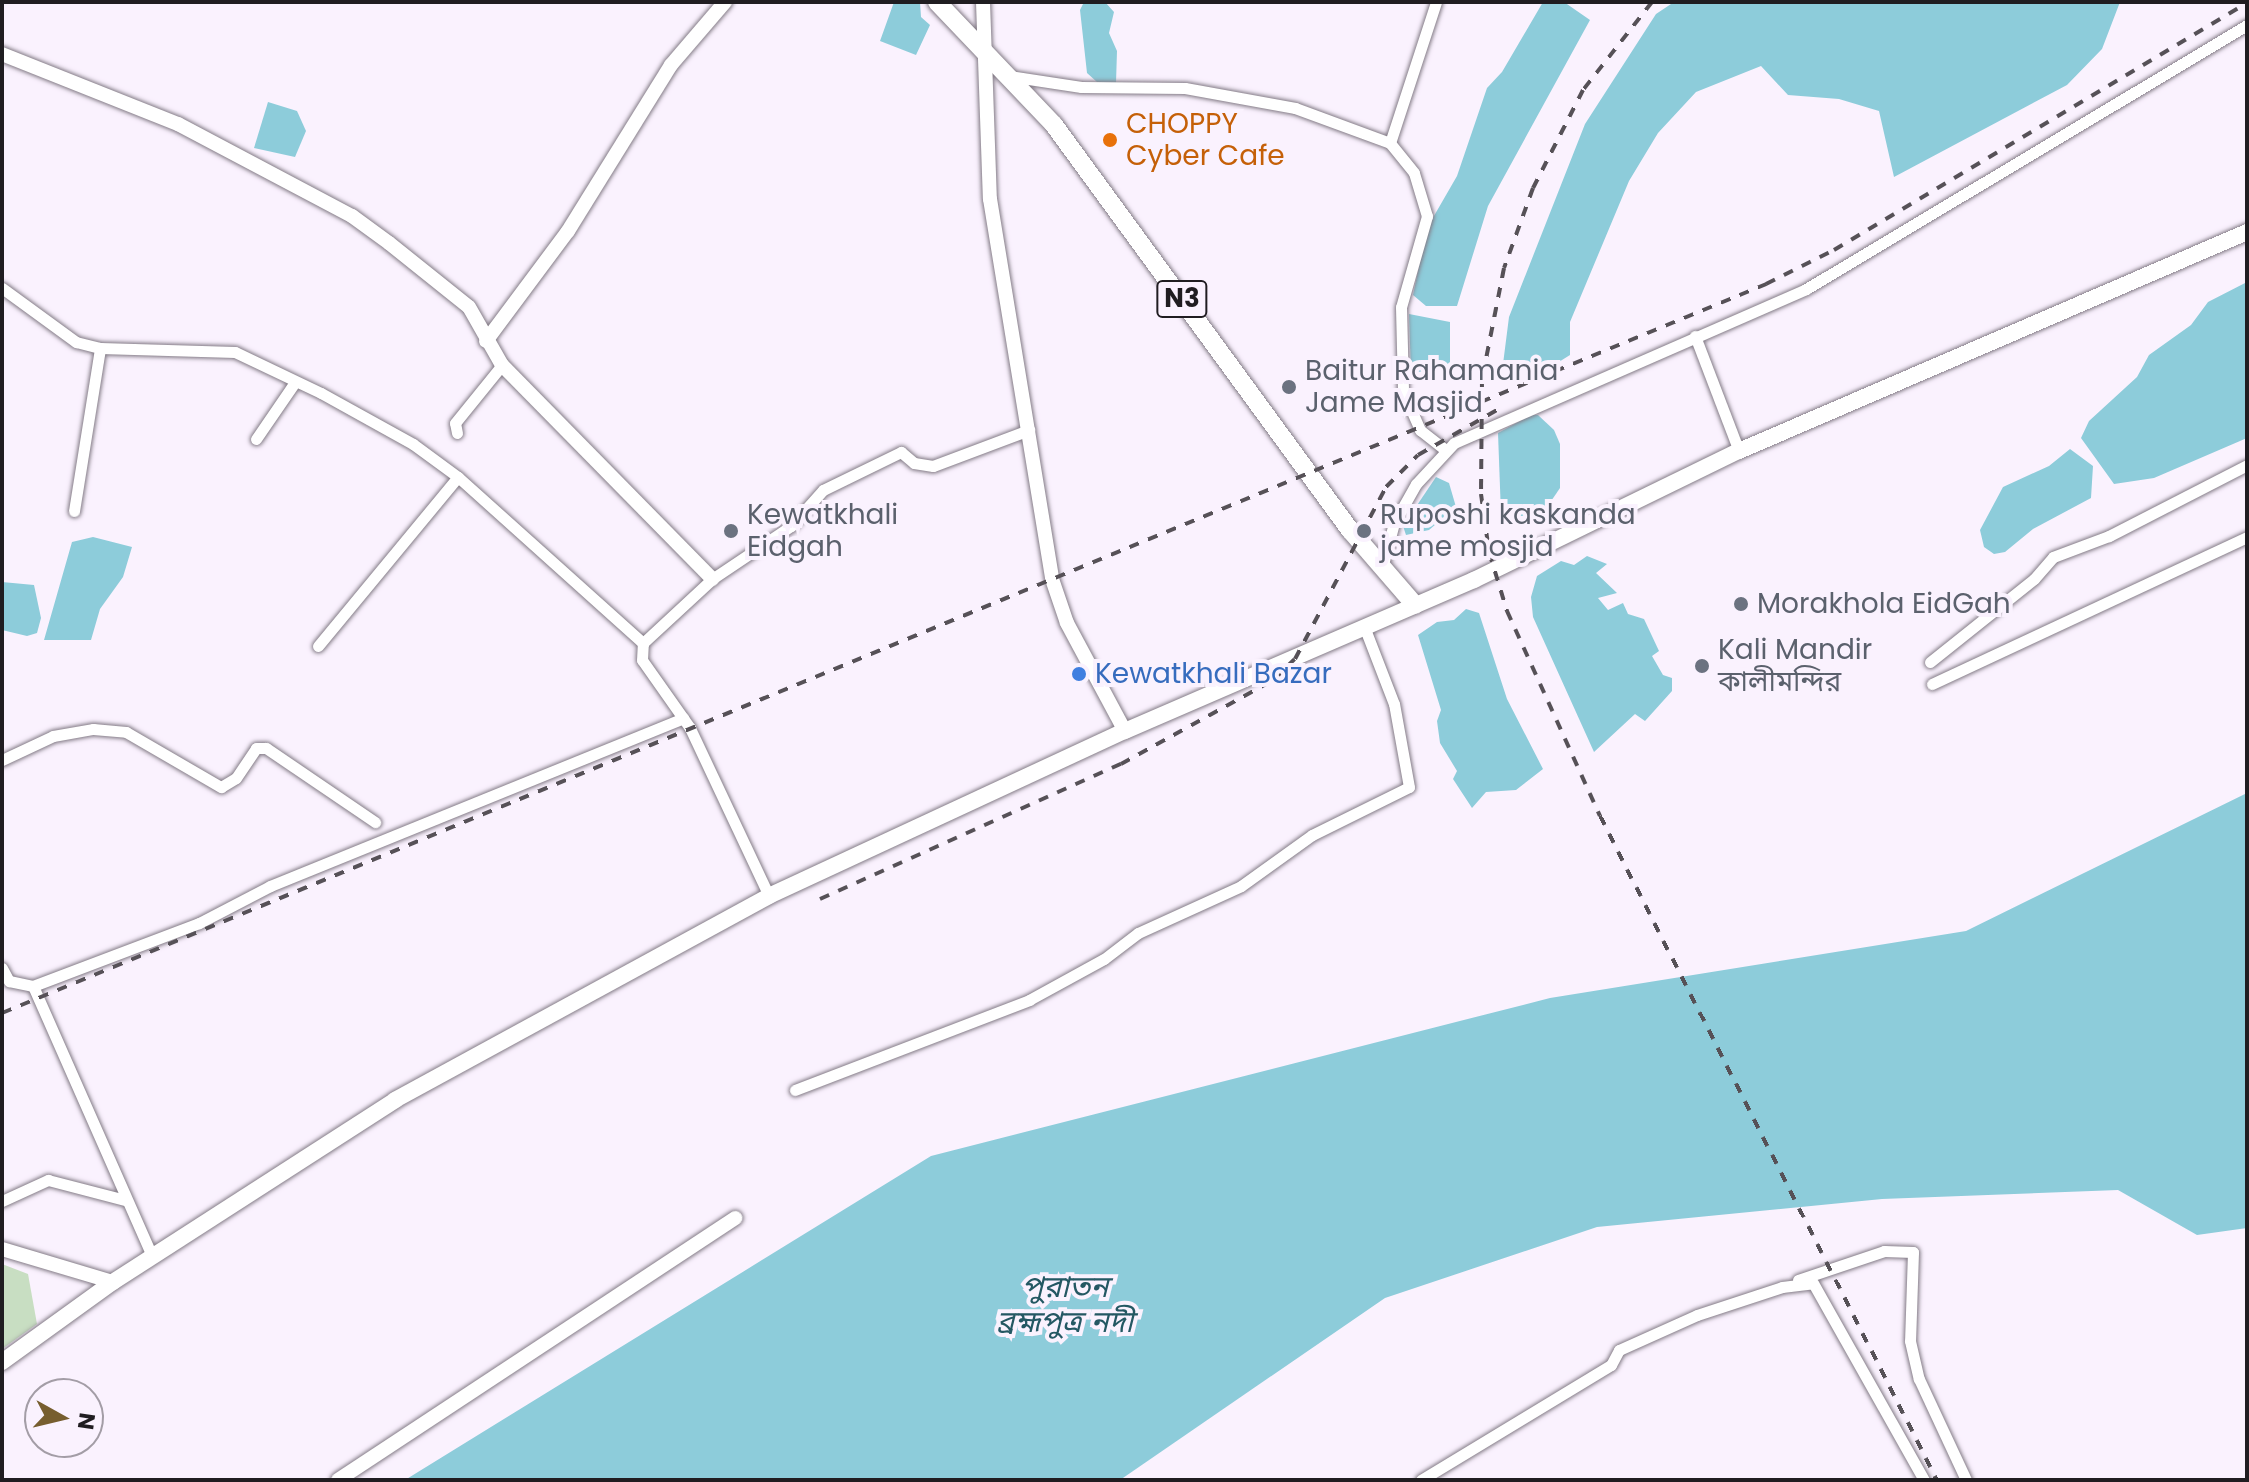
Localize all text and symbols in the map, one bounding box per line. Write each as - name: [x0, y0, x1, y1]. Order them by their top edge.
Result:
- place label: CHOPPY Cyber Cafe: [1126, 107, 1285, 173]
- marker: CHOPPY Cyber Cafe: [1101, 131, 1119, 149]
- road number: N3: [1156, 277, 1208, 321]
- place label: Baitur Rahamania Jame Masjid: [1305, 354, 1558, 420]
- marker: Baitur Rahamania Jame Masjid: [1280, 378, 1298, 396]
- place label: Kewatkhali Eidgah: [747, 498, 898, 564]
- place label: Ruposhi kaskanda jame mosjid: [1380, 498, 1636, 564]
- marker: Kewatkhali Eidgah: [722, 522, 740, 540]
- marker: Ruposhi kaskanda jame mosjid: [1355, 522, 1373, 540]
- place label: Morakhola EidGah: [1757, 587, 2011, 621]
- marker: Morakhola EidGah: [1732, 595, 1750, 613]
- place label: Kali Mandir কালীমন্দির: [1718, 633, 1872, 699]
- place label: Kewatkhali Bazar: [1095, 657, 1332, 691]
- marker: Kali Mandir কালীমন্দির: [1693, 657, 1711, 675]
- marker: Kewatkhali Bazar: [1070, 665, 1088, 683]
- water label: পুরাতন ব্রহ্মপুত্র নদী: [997, 1269, 1133, 1340]
- north arrow: [24, 1378, 104, 1458]
- text: N: [70, 1411, 103, 1431]

